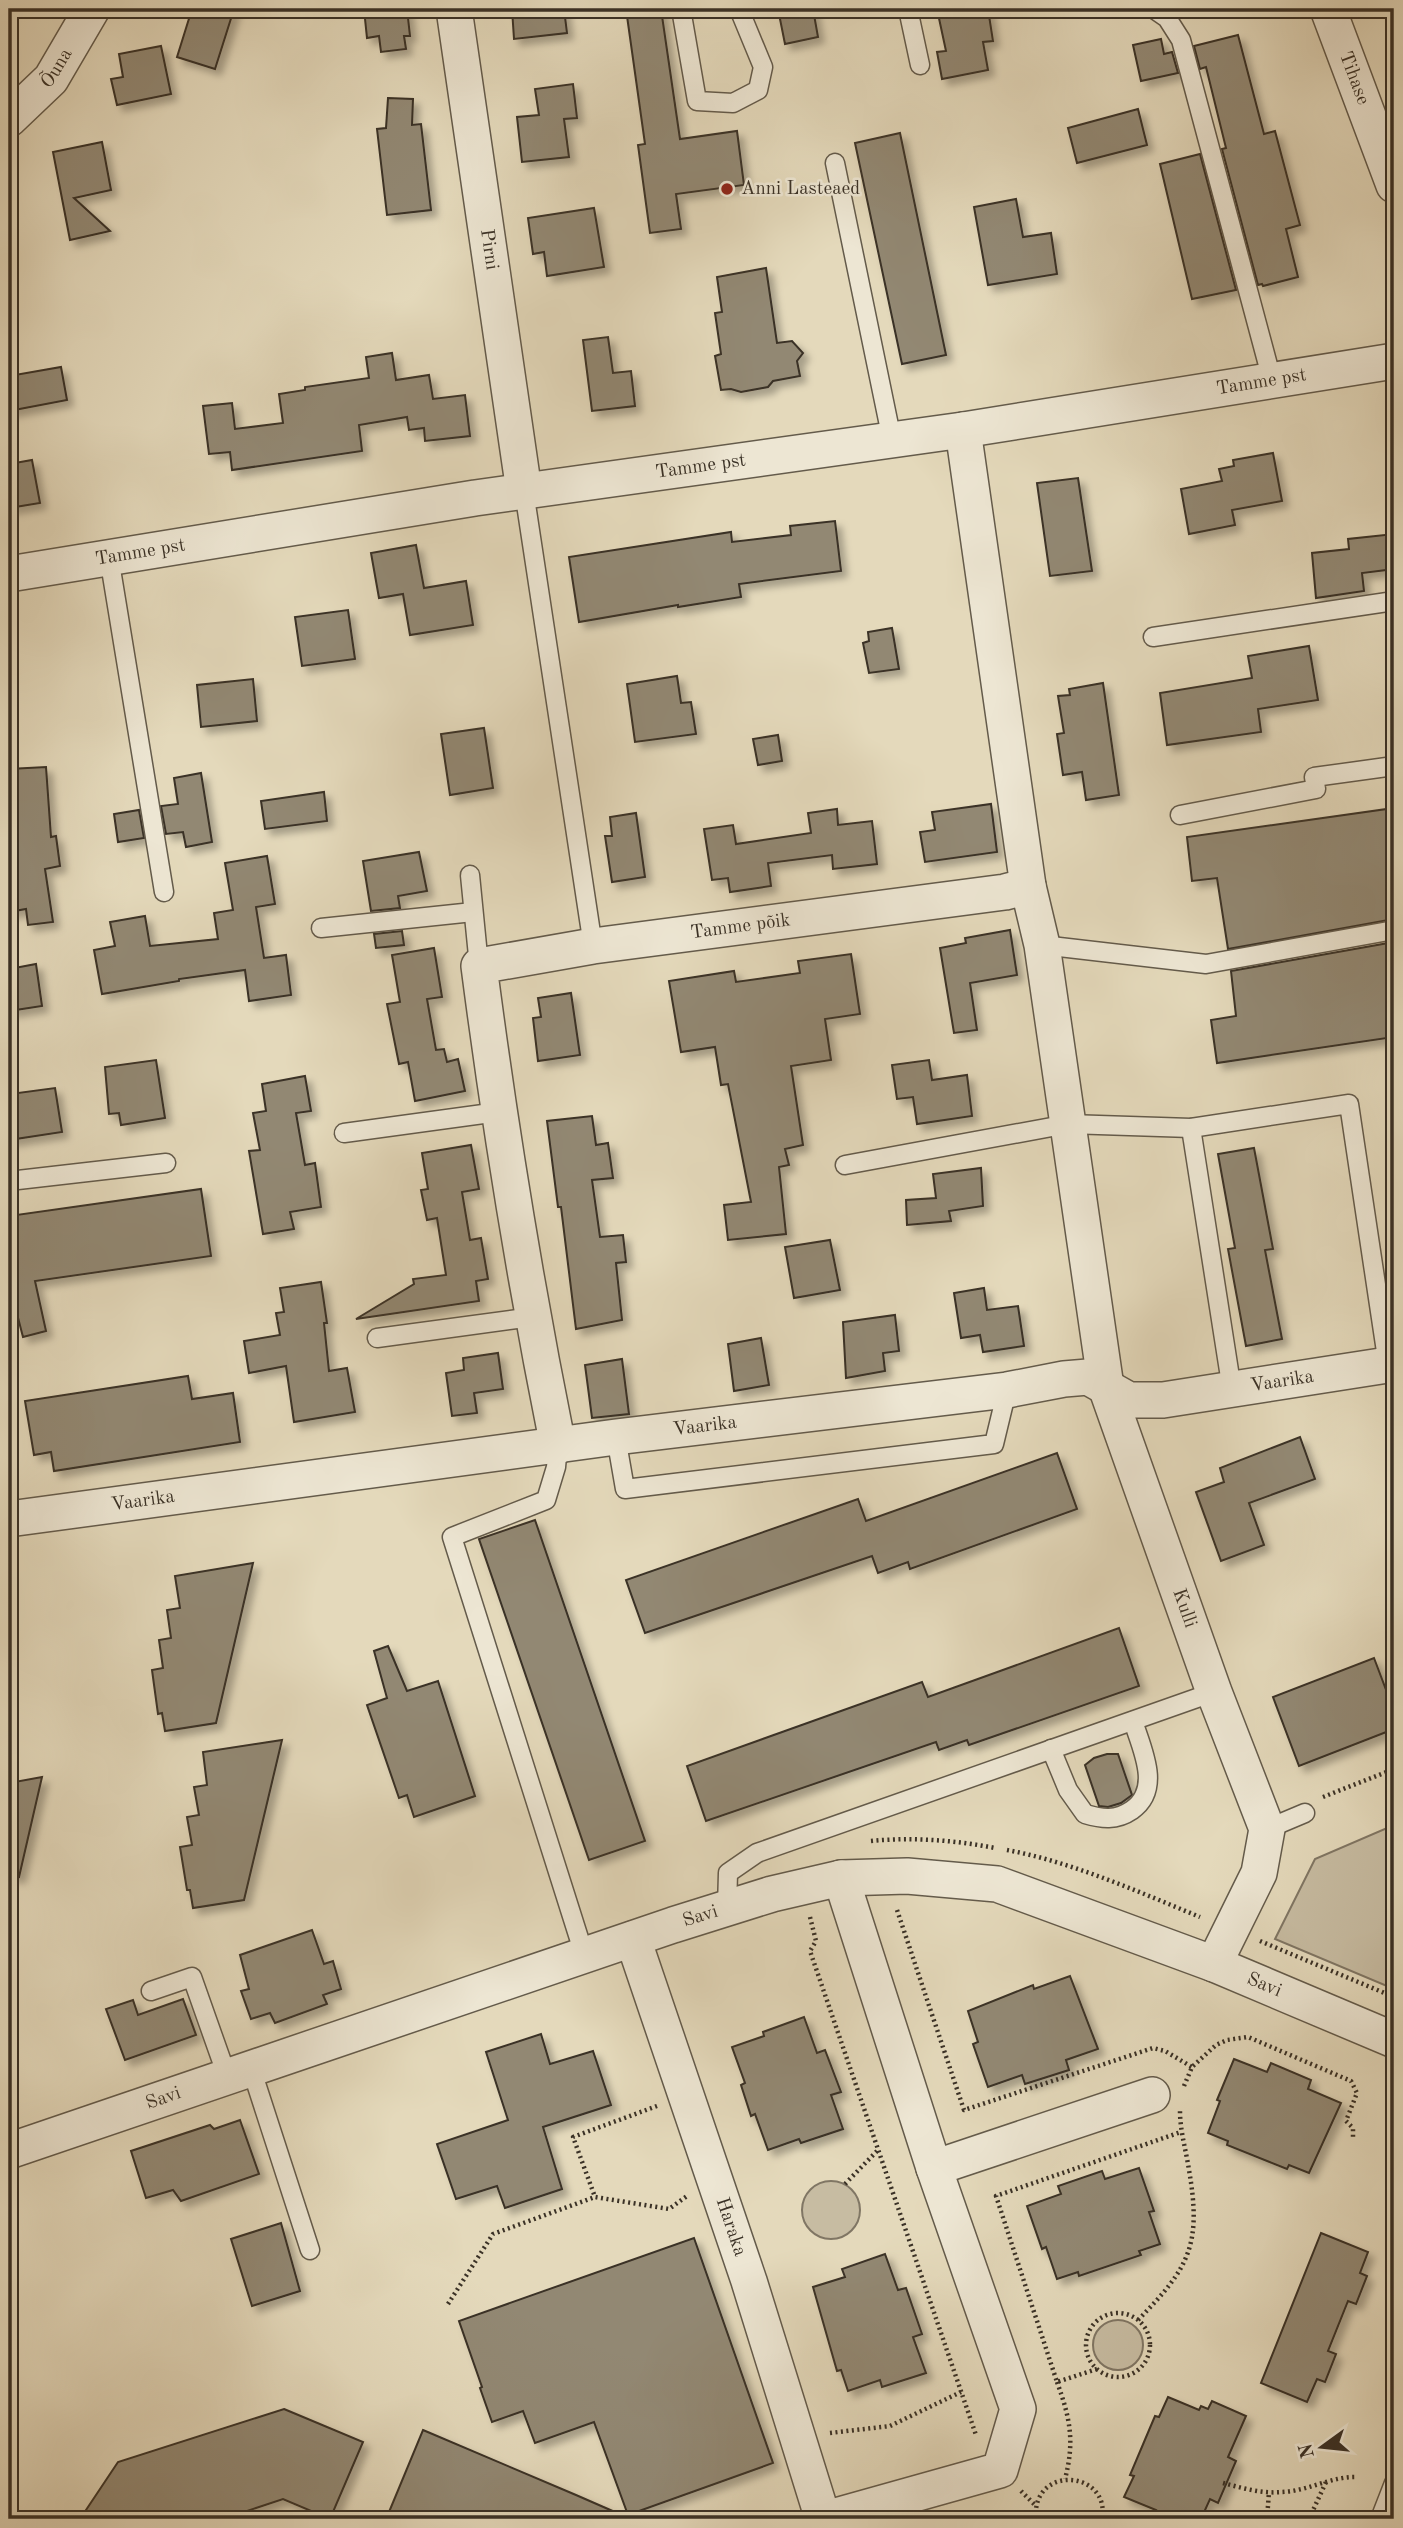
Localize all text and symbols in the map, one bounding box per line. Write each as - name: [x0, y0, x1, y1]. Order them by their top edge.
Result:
- street label: Õuna: [34, 45, 76, 92]
- street label: Tihase: [1335, 49, 1373, 108]
- place label: Anni Lasteaed: [741, 180, 860, 199]
- marker: Anni Lasteaed: [719, 181, 735, 197]
- street label: Pirni: [477, 228, 501, 271]
- street label: Tamme pst: [1215, 366, 1308, 399]
- street label: Tamme pst: [654, 451, 747, 482]
- street label: Tamme pst: [94, 536, 187, 569]
- street label: Tamme põik: [689, 911, 792, 943]
- street label: Vaarika: [1249, 1367, 1316, 1396]
- street label: Vaarika: [672, 1413, 738, 1440]
- street label: Vaarika: [110, 1487, 176, 1515]
- street label: Kulli: [1169, 1586, 1200, 1630]
- street label: Savi: [680, 1902, 720, 1931]
- street label: Savi: [1244, 1969, 1284, 2001]
- street label: Savi: [143, 2084, 183, 2113]
- street label: Haraka: [712, 2195, 750, 2259]
- north arrow: [1288, 2412, 1358, 2482]
- text: N: [1297, 2441, 1319, 2460]

